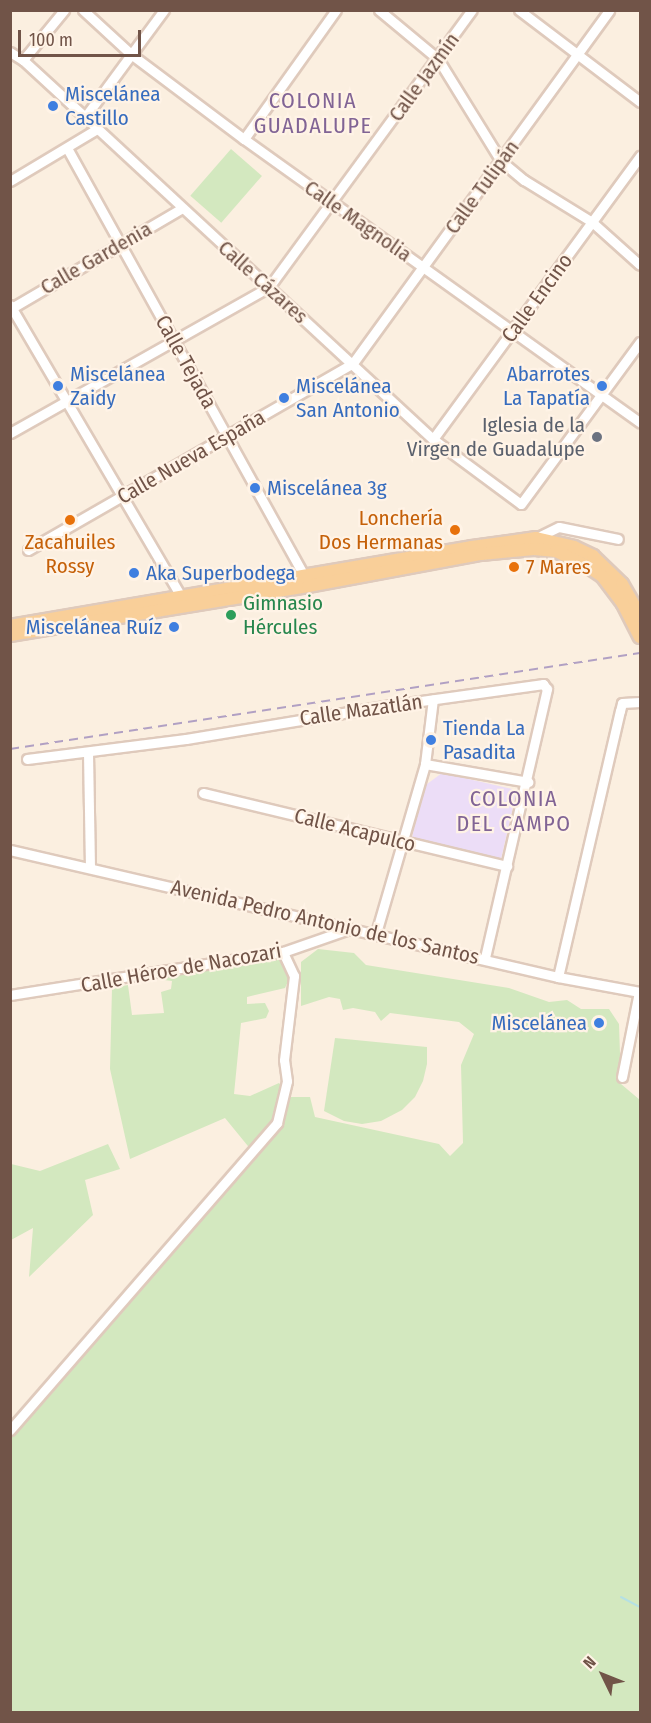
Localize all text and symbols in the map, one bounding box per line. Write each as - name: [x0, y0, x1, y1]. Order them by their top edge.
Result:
- scale bar: [21, 18, 144, 56]
- street label: Calle Jazmín: [383, 28, 465, 126]
- text: 100 m: [29, 29, 73, 51]
- place label: Miscelánea Castillo: [65, 81, 160, 131]
- district label: COLONIA GUADALUPE: [254, 87, 372, 138]
- marker: Miscelánea Castillo: [46, 99, 60, 113]
- street label: Calle Tulipán: [440, 135, 524, 239]
- street label: Calle Magnolia: [300, 175, 416, 267]
- street label: Calle Gardenia: [36, 216, 156, 300]
- street label: Calle Cázares: [213, 235, 313, 329]
- street label: Calle Encino: [496, 249, 578, 347]
- street label: Calle Tejada: [150, 311, 222, 413]
- place label: Miscelánea Zaidy: [70, 361, 165, 411]
- place label: Abarrotes La Tapatía: [503, 361, 590, 411]
- place label: Miscelánea San Antonio: [296, 373, 400, 423]
- marker: Miscelánea Zaidy: [51, 379, 65, 393]
- marker: Abarrotes La Tapatía: [595, 379, 609, 393]
- marker: Miscelánea San Antonio: [277, 391, 291, 405]
- street label: Calle Nueva España: [113, 404, 269, 510]
- place label: Iglesia de la Virgen de Guadalupe: [407, 412, 585, 462]
- marker: Iglesia de la Virgen de Guadalupe: [590, 430, 604, 444]
- place label: Miscelánea 3g: [267, 475, 387, 501]
- marker: Miscelánea 3g: [248, 481, 262, 495]
- place label: Lonchería Dos Hermanas: [319, 505, 443, 555]
- marker: Zacahuiles Rossy: [63, 513, 77, 527]
- marker: Lonchería Dos Hermanas: [448, 523, 462, 537]
- place label: Zacahuiles Rossy: [24, 529, 116, 579]
- place label: 7 Mares: [526, 554, 591, 580]
- place label: Aka Superbodega: [146, 560, 296, 586]
- marker: 7 Mares: [507, 560, 521, 574]
- marker: Aka Superbodega: [127, 566, 141, 580]
- place label: Gimnasio Hércules: [243, 590, 323, 640]
- marker: Gimnasio Hércules: [224, 608, 238, 622]
- place label: Miscelánea Ruíz: [26, 614, 162, 640]
- marker: Miscelánea Ruíz: [167, 620, 181, 634]
- street label: Calle Mazatlán: [298, 689, 424, 731]
- place label: Tienda La Pasadita: [443, 715, 525, 765]
- marker: Tienda La Pasadita: [424, 733, 438, 747]
- district label: COLONIA DEL CAMPO: [456, 785, 572, 836]
- street label: Calle Acapulco: [292, 803, 418, 857]
- street label: Avenida Pedro Antonio de los Santos: [168, 874, 482, 970]
- street label: Calle Héroe de Nacozari: [79, 938, 283, 998]
- place label: Miscelánea: [492, 1010, 587, 1036]
- marker: Miscelánea: [592, 1016, 606, 1030]
- north arrow: [573, 1645, 633, 1705]
- text: N: [579, 1652, 600, 1672]

